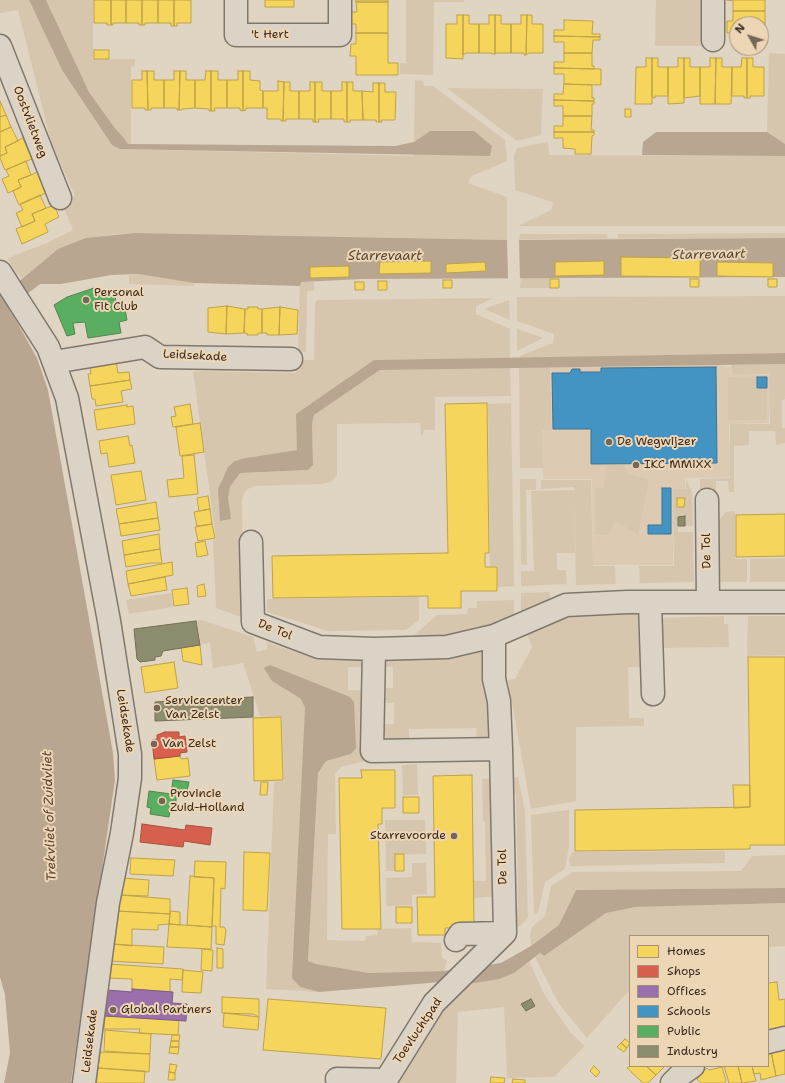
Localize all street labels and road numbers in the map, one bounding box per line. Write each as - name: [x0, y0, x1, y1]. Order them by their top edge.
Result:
- street label: 't Hert: [251, 28, 289, 42]
- street label: Oostvlietweg: [10, 84, 50, 160]
- street label: Leidsekade: [162, 347, 228, 365]
- street label: De Tol: [699, 533, 715, 569]
- street label: De Tol: [256, 617, 294, 643]
- street label: Leidsekade: [113, 688, 137, 754]
- street label: De Tol: [495, 849, 511, 885]
- street label: Toevluchtpad: [391, 995, 445, 1067]
- street label: Leidsekade: [79, 1008, 101, 1074]

